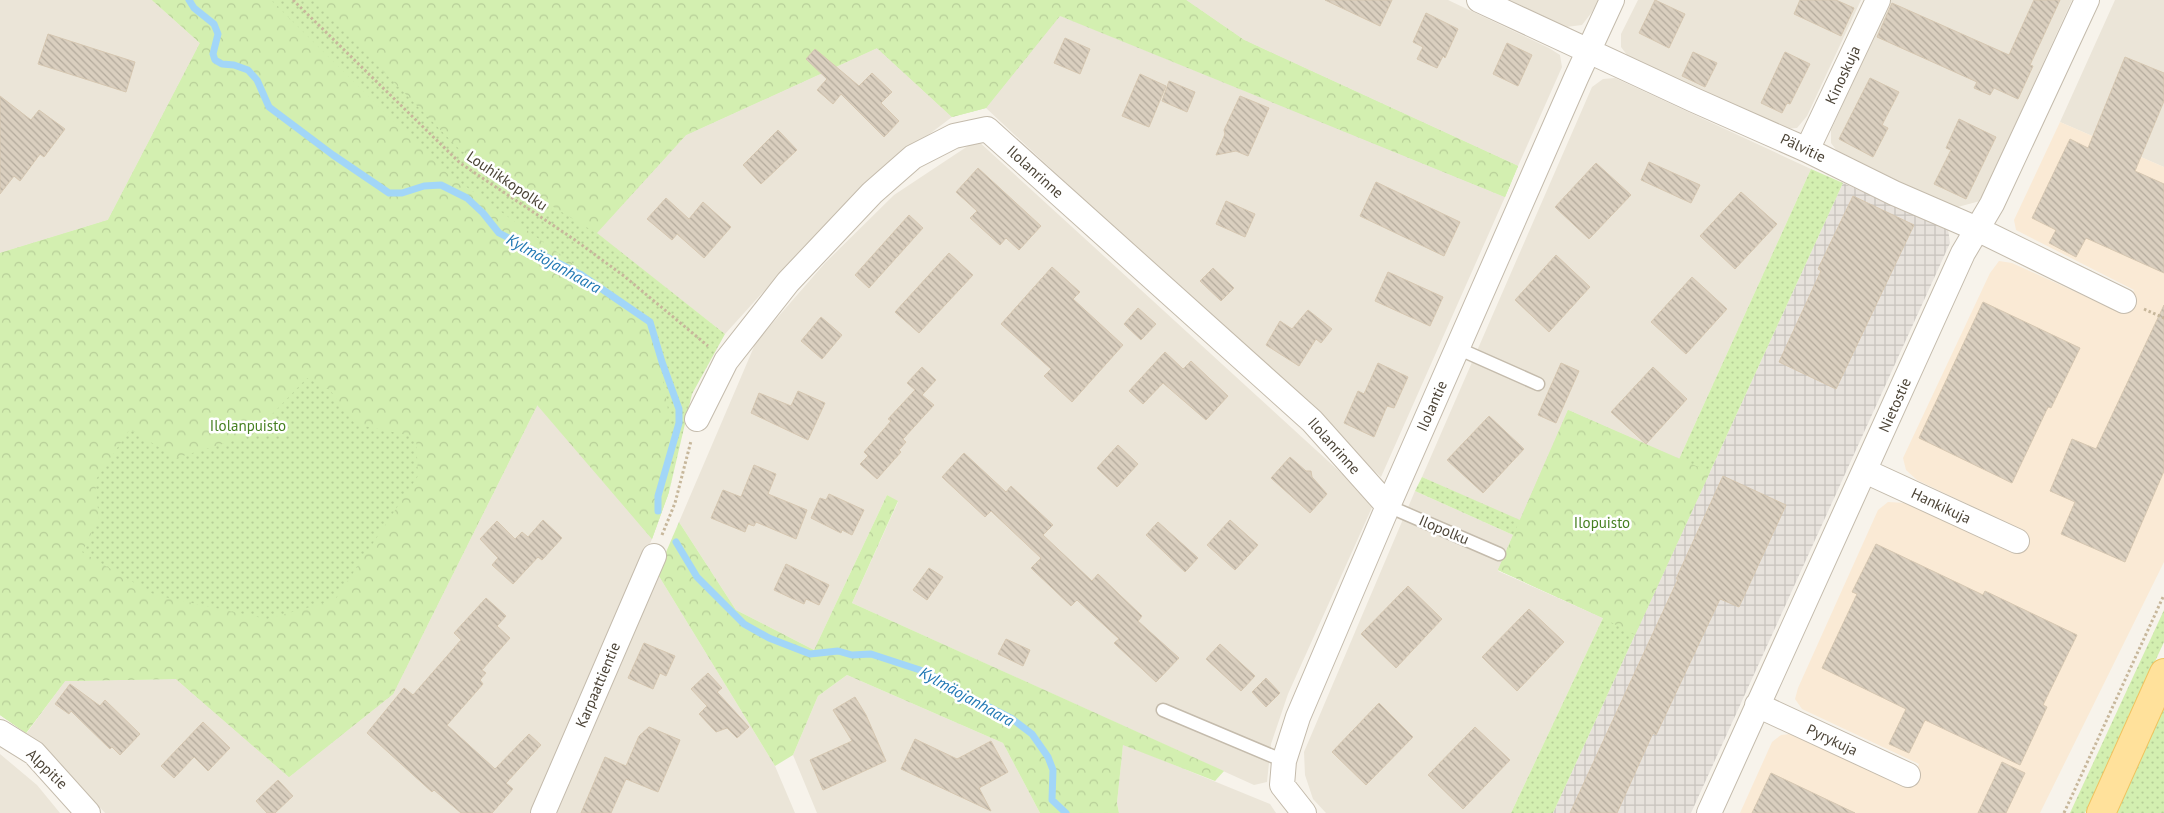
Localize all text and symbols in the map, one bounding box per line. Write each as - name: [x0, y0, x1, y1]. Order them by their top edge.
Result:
- street label: Kinoskuja: [1821, 42, 1864, 107]
- street label: Pälvitie: [1778, 129, 1829, 166]
- street label: Ilolanrinne: [1003, 141, 1068, 202]
- street label: Louhikkopolku: [463, 147, 551, 215]
- water label: Kylmäojanhaara: [503, 229, 605, 297]
- street label: Nietostie: [1874, 375, 1915, 435]
- street label: Ilolantie: [1412, 377, 1451, 434]
- street label: Ilolanrinne: [1304, 413, 1365, 478]
- park label: Ilolanpuisto: [210, 416, 286, 435]
- street label: Hankikuja: [1908, 483, 1974, 528]
- street label: Ilopolku: [1416, 511, 1472, 549]
- park label: Ilopuisto: [1574, 513, 1630, 532]
- street label: Karpaattientie: [571, 639, 624, 730]
- water label: Kylmäojanhaara: [916, 662, 1018, 730]
- street label: Pyrykuja: [1804, 719, 1861, 760]
- street label: Alppitie: [23, 744, 72, 793]

